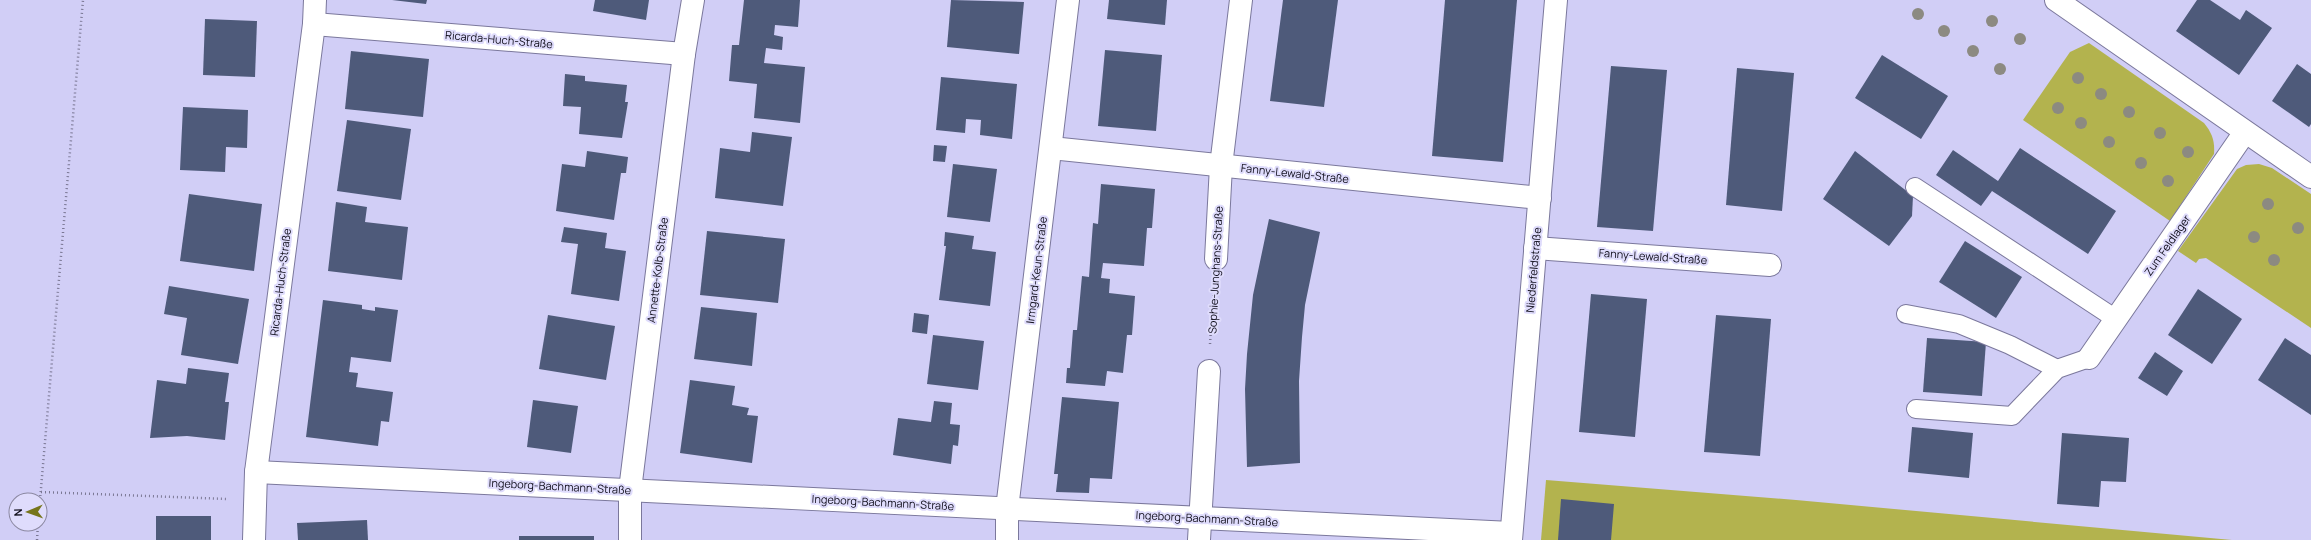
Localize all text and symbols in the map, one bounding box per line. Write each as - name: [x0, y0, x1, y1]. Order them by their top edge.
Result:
- street label: Ricarda-Huch-Straße: [444, 27, 554, 51]
- street label: Fanny-Lewald-Straße: [1240, 160, 1350, 186]
- street label: Sophie-Junghans-Straße: [1204, 205, 1226, 334]
- street label: Zum Feldlager: [2140, 211, 2194, 279]
- street label: Irmgard-Keun-Straße: [1022, 215, 1050, 324]
- street label: Annette-Kolb-Straße: [643, 216, 671, 324]
- street label: Niederfeldstraße: [1522, 226, 1544, 313]
- street label: Ricarda-Huch-Straße: [266, 227, 294, 337]
- street label: Fanny-Lewald-Straße: [1598, 245, 1708, 267]
- street label: Ingeborg-Bachmann-Straße: [488, 475, 632, 497]
- street label: Ingeborg-Bachmann-Straße: [811, 491, 955, 513]
- north arrow: [8, 492, 48, 532]
- street label: Ingeborg-Bachmann-Straße: [1135, 507, 1279, 529]
- text: N: [10, 508, 25, 517]

